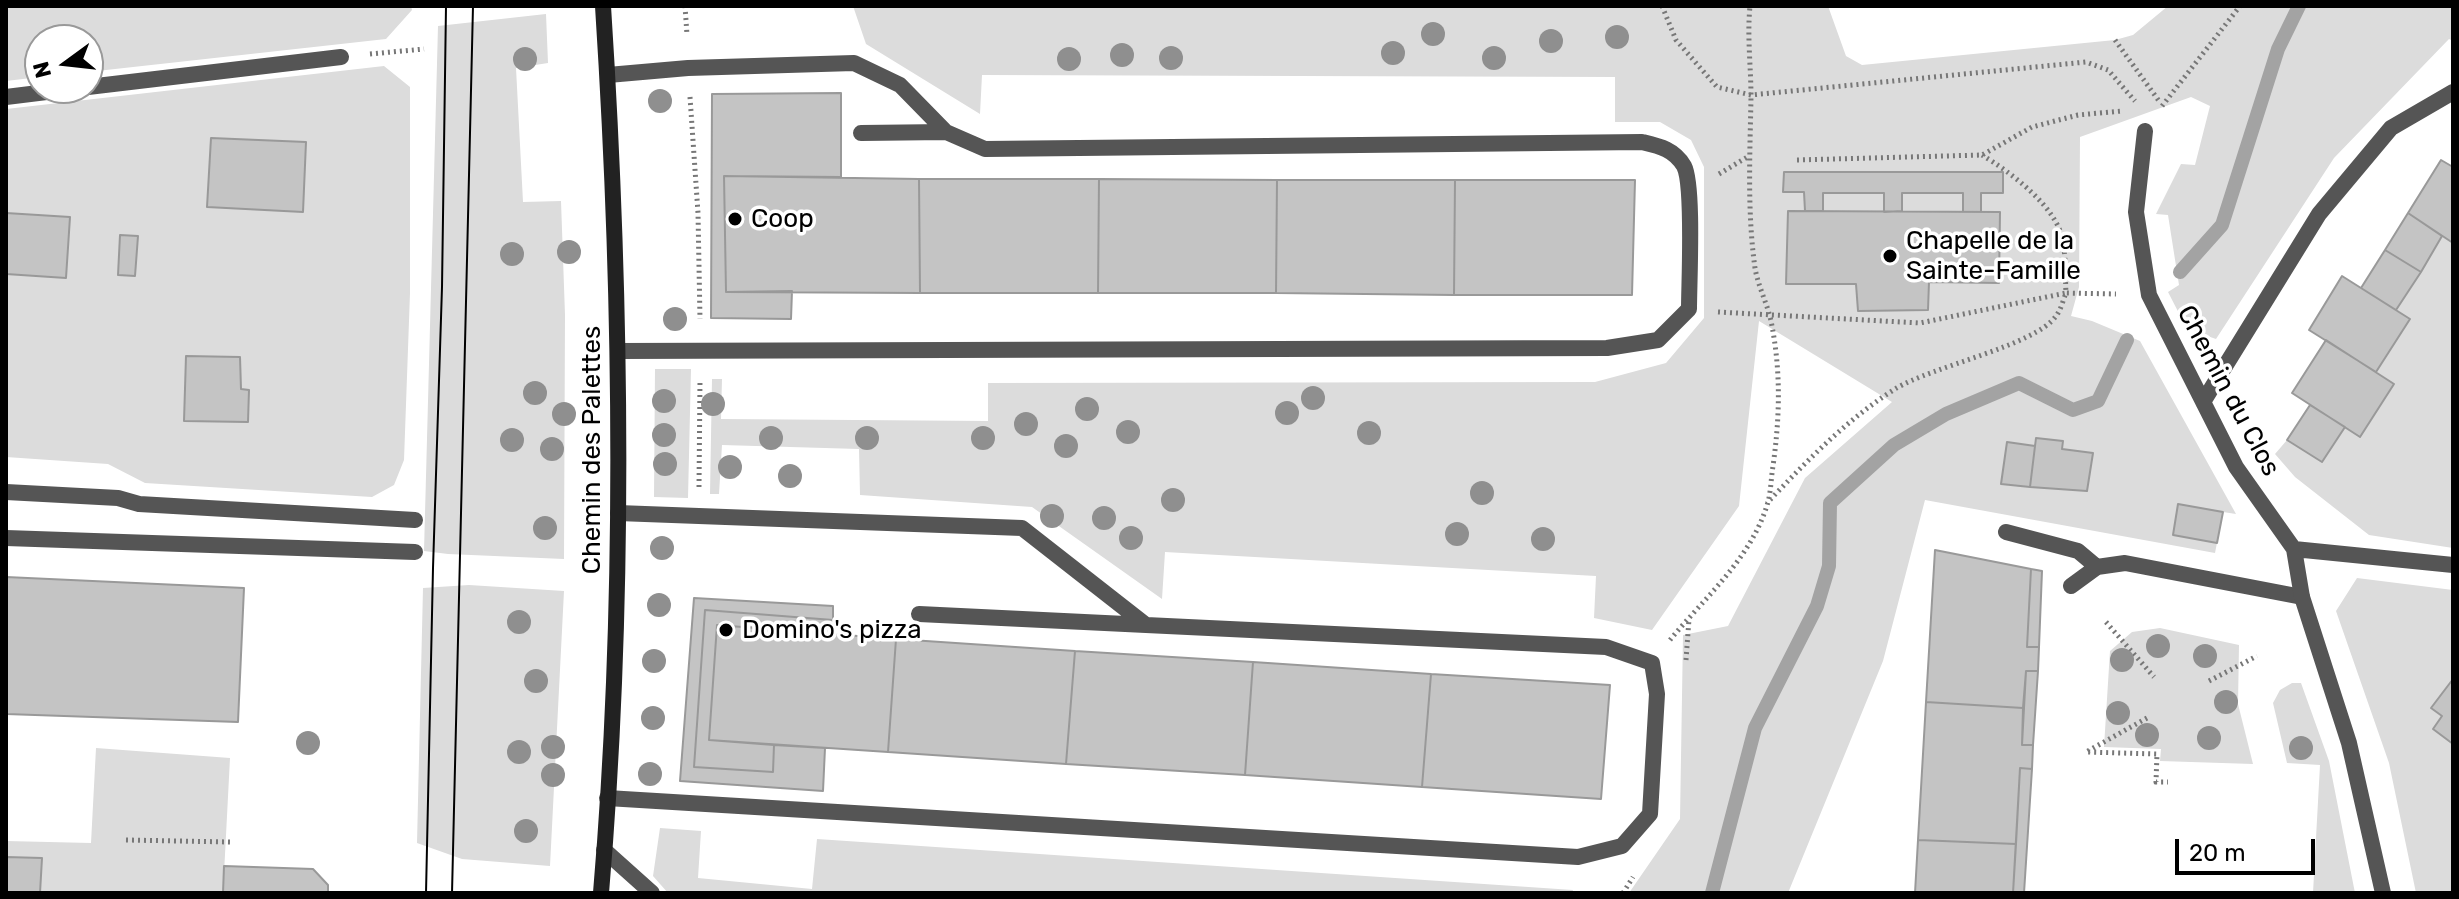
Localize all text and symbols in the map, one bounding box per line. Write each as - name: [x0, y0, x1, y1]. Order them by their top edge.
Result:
- north arrow: [24, 24, 104, 104]
- text: N: [27, 59, 57, 81]
- place label: Coop: [751, 203, 814, 235]
- marker: Coop: [726, 210, 744, 228]
- place label: Chapelle de la Sainte-Famille: [1906, 225, 2081, 286]
- marker: Chapelle de la Sainte-Famille: [1881, 247, 1899, 265]
- street label: Chemin du Clos: [2170, 300, 2286, 482]
- street label: Chemin des Palettes: [576, 326, 608, 574]
- place label: Domino's pizza: [742, 614, 922, 646]
- marker: Domino's pizza: [717, 621, 735, 639]
- scale bar: [2179, 823, 2319, 873]
- text: 20 m: [2189, 839, 2246, 867]

